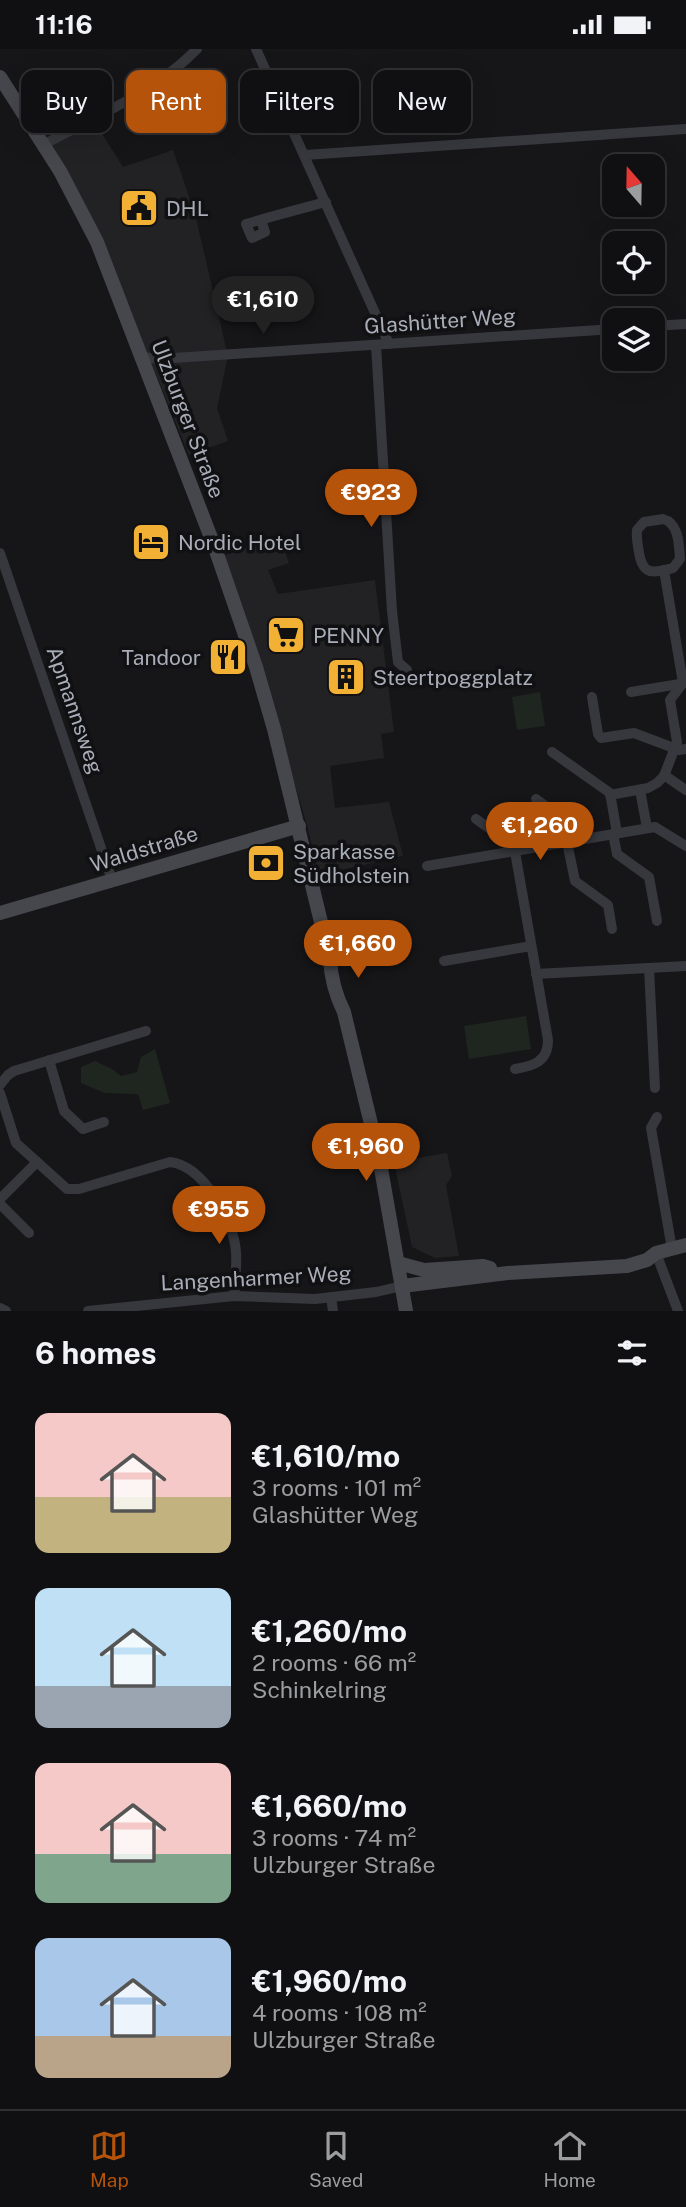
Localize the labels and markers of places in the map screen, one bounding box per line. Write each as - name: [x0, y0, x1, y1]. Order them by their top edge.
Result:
- public building icon: DHL: [118, 187, 160, 229]
- place label: DHL: [166, 196, 209, 221]
- pin: €1,610: [206, 277, 320, 336]
- pin: €923: [330, 469, 412, 529]
- hotel icon: Nordic Hotel: [130, 521, 172, 563]
- place label: Nordic Hotel: [178, 530, 301, 555]
- supermarket icon: PENNY: [265, 614, 307, 656]
- place label: PENNY: [313, 623, 384, 648]
- restaurant icon: Tandoor: [207, 636, 249, 678]
- place label: Tandoor: [122, 645, 201, 670]
- building icon: Steertpoggplatz: [325, 656, 367, 698]
- place label: Steertpoggplatz: [373, 665, 533, 690]
- pin: €1,260: [483, 803, 597, 862]
- place label: Sparkasse Südholstein: [293, 839, 410, 888]
- bank icon: Sparkasse Südholstein: [245, 842, 287, 884]
- pin: €1,660: [301, 921, 415, 980]
- pin: €1,960: [309, 1123, 423, 1183]
- pin: €955: [178, 1187, 260, 1246]

